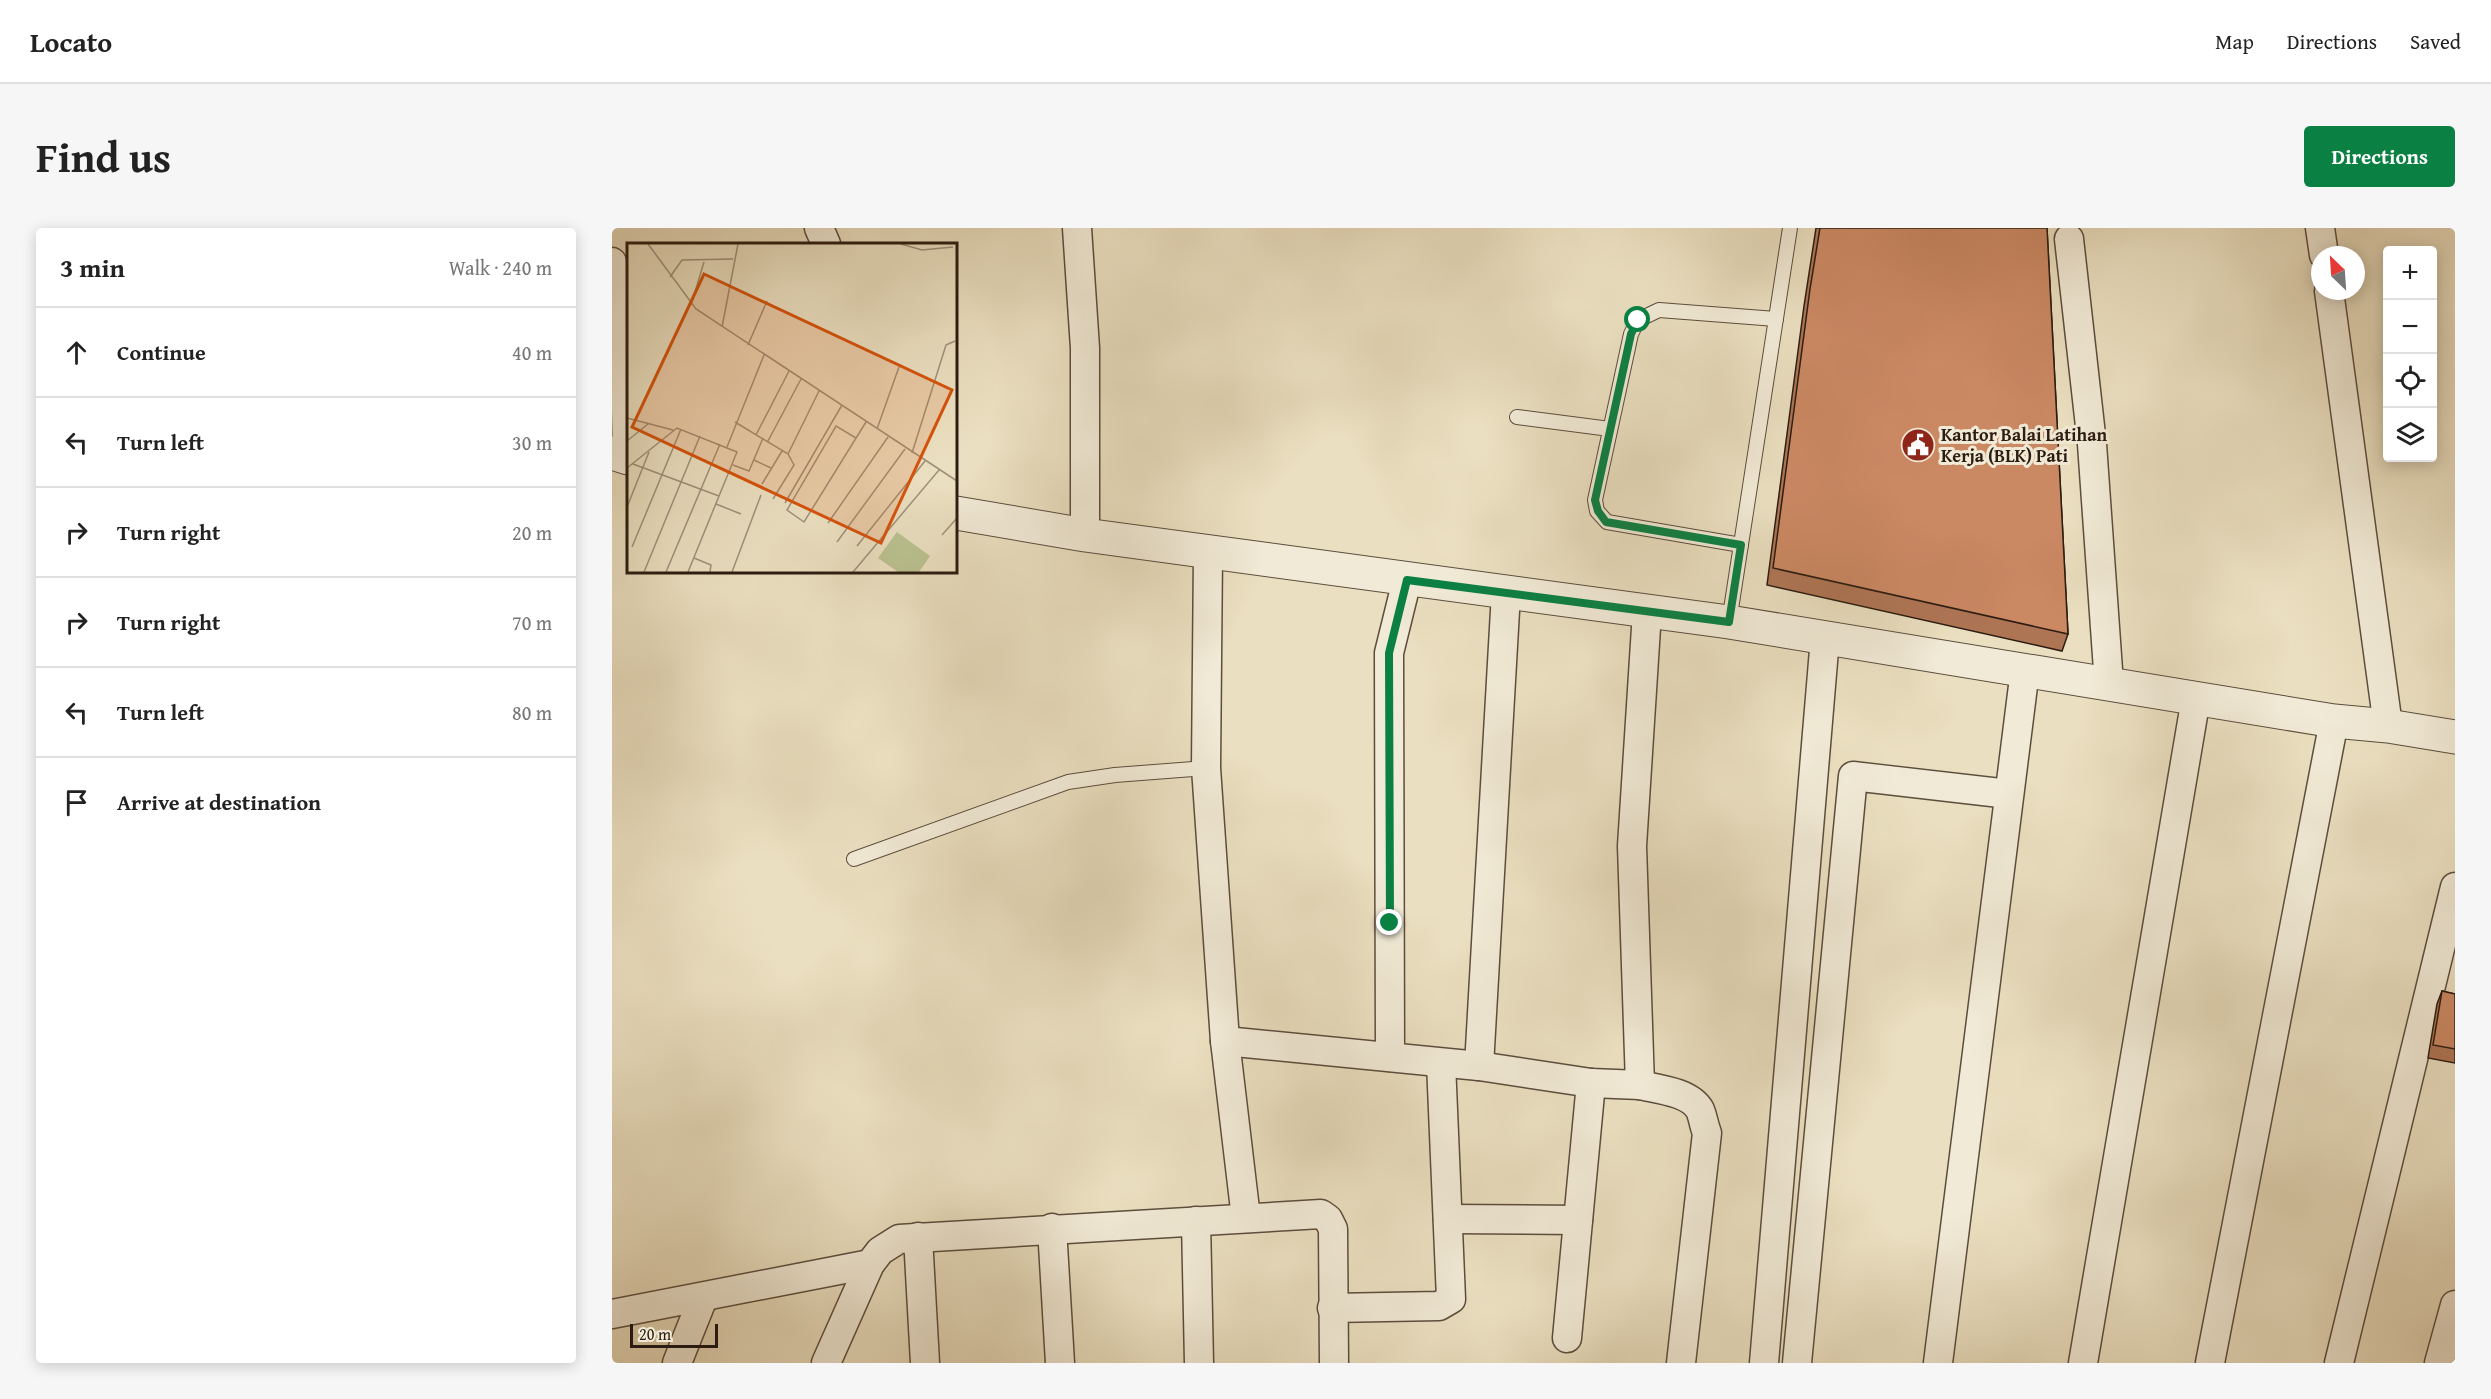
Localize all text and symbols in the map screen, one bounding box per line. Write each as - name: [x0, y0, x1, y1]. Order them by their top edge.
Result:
- text: Locato: [30, 21, 112, 62]
- text: Map: [2215, 26, 2254, 57]
- text: Directions: [2287, 26, 2377, 57]
- text: Saved: [2410, 26, 2461, 57]
- text: Find us: [36, 126, 171, 187]
- button: Directions: [2304, 126, 2455, 187]
- inset map: [627, 243, 957, 573]
- north arrow: [2311, 246, 2365, 300]
- map controls: [2383, 246, 2437, 462]
- button: +: [2383, 246, 2437, 300]
- text: 3 min: [60, 248, 125, 287]
- text: Walk · 240 m: [449, 253, 552, 282]
- button: −: [2383, 300, 2437, 354]
- route start: [1624, 306, 1650, 332]
- icon: ahead: [60, 336, 93, 369]
- text: Continue: [117, 336, 206, 368]
- text: 40 m: [512, 338, 552, 367]
- button: locate: [2383, 354, 2437, 408]
- button: layers: [2383, 408, 2437, 462]
- place label: Kantor Balai Latihan Kerja (BLK) Pati: [1941, 421, 2107, 469]
- icon: left: [60, 426, 93, 459]
- text: Turn left: [117, 426, 204, 458]
- public building icon: Kantor Balai Latihan Kerja (BLK) Pati: [1900, 427, 1936, 463]
- text: 30 m: [512, 428, 552, 457]
- icon: right: [60, 516, 93, 549]
- text: Turn right: [117, 516, 220, 548]
- text: 20 m: [512, 518, 552, 547]
- icon: right: [60, 606, 93, 639]
- text: Turn right: [117, 606, 220, 638]
- text: 70 m: [512, 608, 552, 637]
- icon: left: [60, 696, 93, 729]
- text: Turn left: [117, 696, 204, 728]
- text: 80 m: [512, 698, 552, 727]
- icon: arrive: [60, 786, 93, 819]
- text: Arrive at destination: [117, 786, 321, 818]
- route end: [1376, 909, 1402, 935]
- scale bar: [630, 1321, 718, 1348]
- text: 20 m: [639, 1322, 671, 1346]

